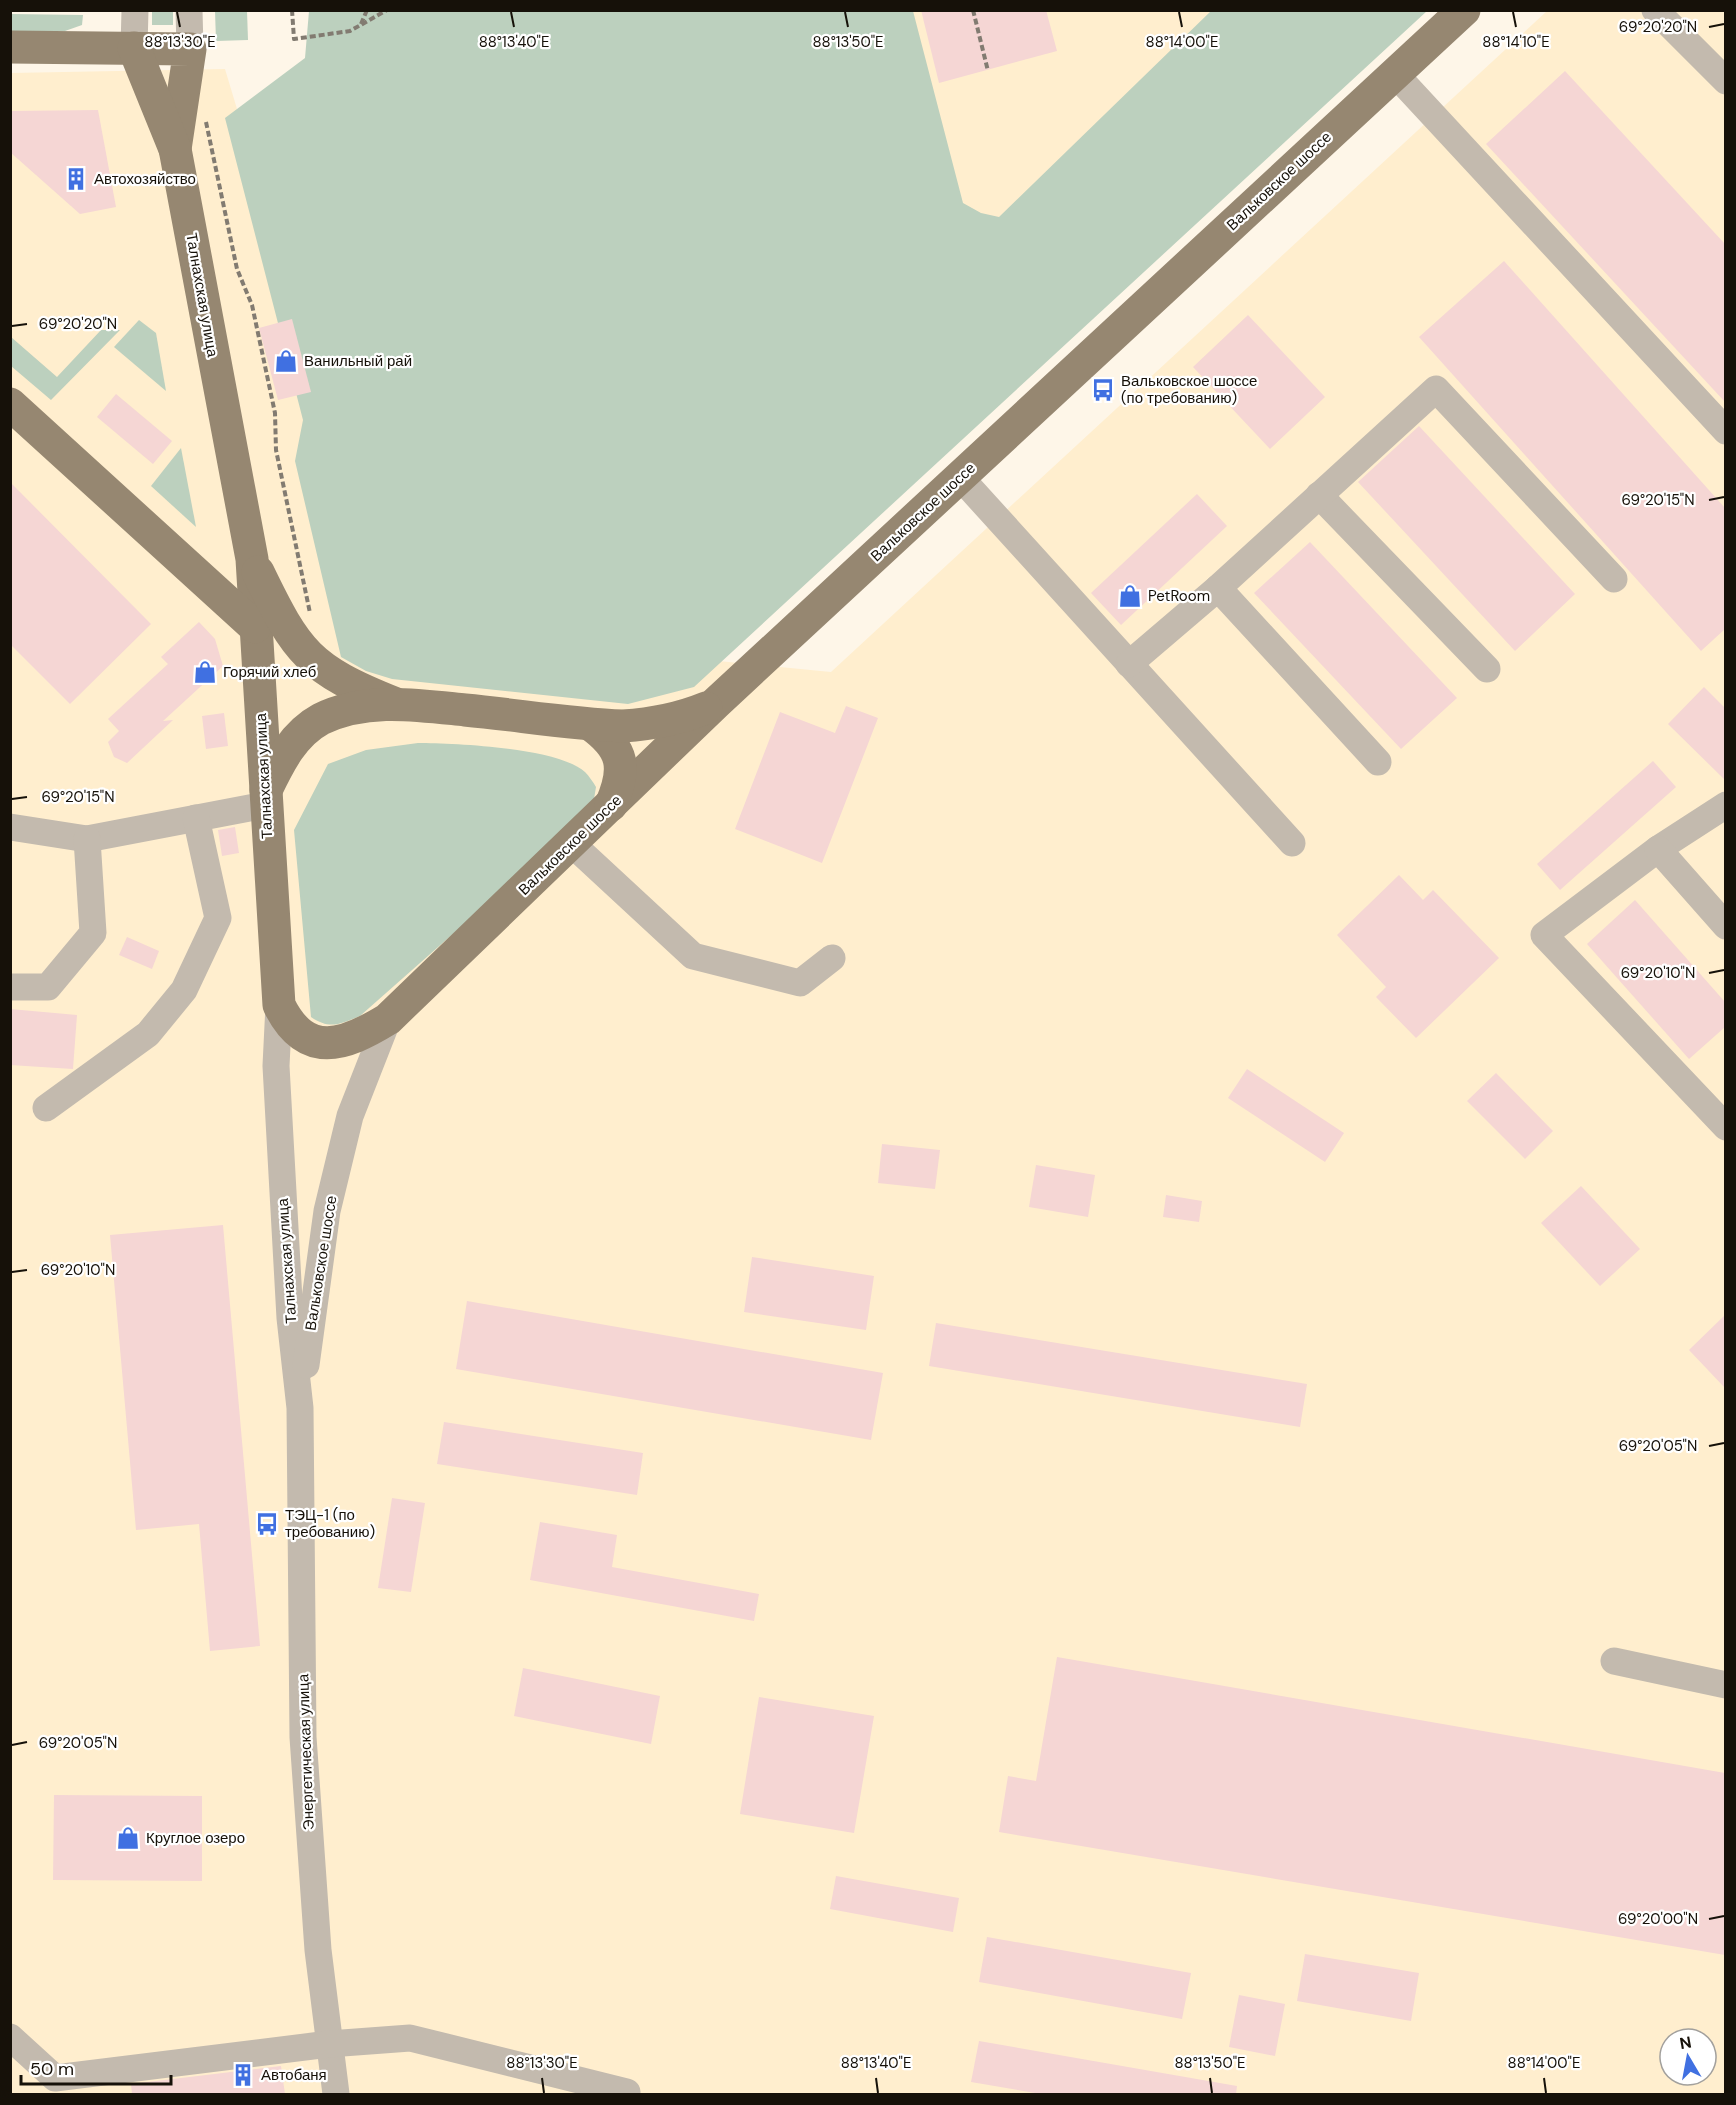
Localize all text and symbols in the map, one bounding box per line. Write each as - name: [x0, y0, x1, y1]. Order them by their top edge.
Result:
- text: 69°20'20"N: [1619, 17, 1697, 37]
- text: 88°13'30"E: [144, 32, 216, 52]
- text: 88°13'40"E: [479, 32, 549, 52]
- text: 88°13'50"E: [812, 32, 884, 52]
- text: 88°14'00"E: [1146, 32, 1218, 52]
- text: 88°14'10"E: [1482, 32, 1550, 52]
- street label: Вальковское шоссе: [1222, 127, 1336, 235]
- building icon: Автохозяйство: [63, 166, 89, 192]
- place label: Автохозяйство: [94, 169, 196, 189]
- street label: Талнахская улица: [181, 231, 223, 359]
- text: 69°20'20"N: [39, 314, 117, 334]
- shop icon: Ванильный рай: [273, 348, 299, 374]
- place label: Ванильный рай: [304, 351, 412, 371]
- place label: Вальковское шоссе (по требованию): [1121, 371, 1257, 408]
- bus stop icon: Вальковское шоссе (по требованию): [1090, 377, 1116, 403]
- street label: Вальковское шоссе: [866, 458, 980, 566]
- text: 69°20'15"N: [1621, 490, 1695, 510]
- shop icon: PetRoom: [1117, 583, 1143, 609]
- place label: PetRoom: [1148, 586, 1210, 606]
- shop icon: Горячий хлеб: [192, 659, 218, 685]
- place label: Горячий хлеб: [223, 662, 316, 682]
- street label: Талнахская улица: [251, 712, 277, 839]
- text: 69°20'15"N: [41, 787, 115, 807]
- street label: Вальковское шоссе: [514, 790, 626, 900]
- text: 69°20'10"N: [1621, 963, 1695, 983]
- street label: Вальковское шоссе: [300, 1194, 342, 1332]
- street label: Талнахская улица: [273, 1197, 301, 1324]
- text: 69°20'10"N: [41, 1260, 115, 1280]
- text: 69°20'05"N: [1619, 1436, 1697, 1456]
- place label: ТЭЦ-1 (по требованию): [285, 1505, 375, 1542]
- bus stop icon: ТЭЦ-1 (по требованию): [254, 1511, 280, 1537]
- street label: Энергетическая улица: [293, 1673, 319, 1830]
- text: 69°20'05"N: [39, 1733, 117, 1753]
- shop icon: Круглое озеро: [115, 1825, 141, 1851]
- place label: Круглое озеро: [146, 1828, 245, 1848]
- text: 69°20'00"N: [1618, 1909, 1698, 1929]
- north arrow: [1658, 2027, 1718, 2087]
- text: N: [1678, 2031, 1693, 2054]
- scale bar: [21, 2048, 171, 2086]
- text: 88°13'30"E: [506, 2053, 578, 2073]
- text: 88°13'40"E: [841, 2053, 911, 2073]
- text: 88°13'50"E: [1174, 2053, 1246, 2073]
- text: 88°14'00"E: [1508, 2053, 1580, 2073]
- text: 50 m: [30, 2057, 74, 2081]
- building icon: Автобаня: [230, 2062, 256, 2088]
- place label: Автобаня: [261, 2065, 327, 2085]

